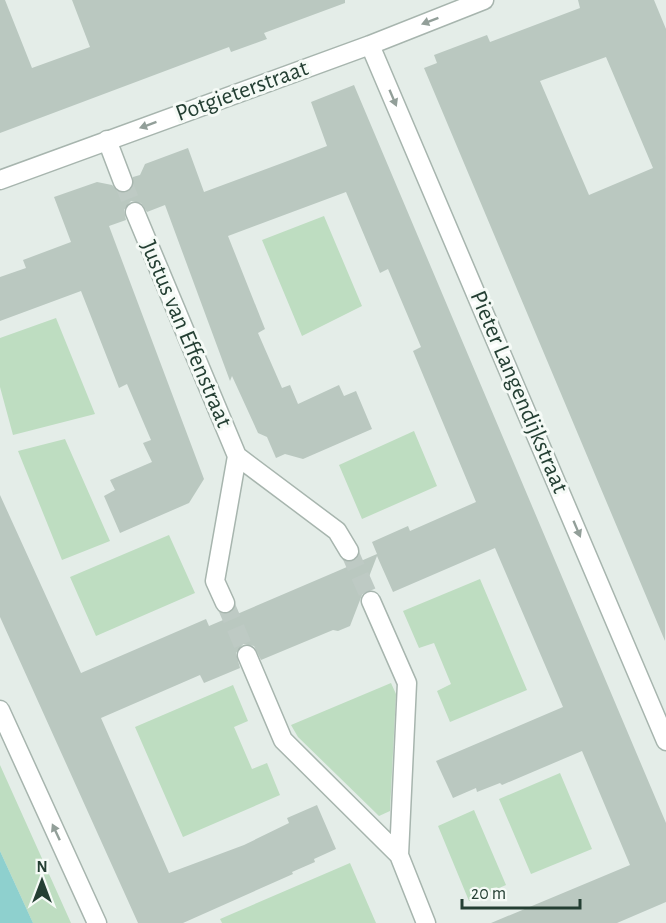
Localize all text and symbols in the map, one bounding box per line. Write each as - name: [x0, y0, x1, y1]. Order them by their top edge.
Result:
- one-way arrow: [420, 17, 438, 27]
- street label: Potgieterstraat: [173, 56, 312, 126]
- one-way arrow: [388, 90, 398, 108]
- one-way arrow: [139, 120, 157, 130]
- street label: Justus van Effenstraat: [136, 237, 236, 431]
- street label: Pieter Langendijkstraat: [466, 287, 573, 497]
- one-way arrow: [572, 520, 582, 538]
- one-way arrow: [51, 823, 60, 840]
- north arrow: [12, 851, 72, 911]
- text: N: [36, 859, 48, 875]
- scale bar: [462, 872, 580, 910]
- text: 20 m: [471, 885, 506, 903]

